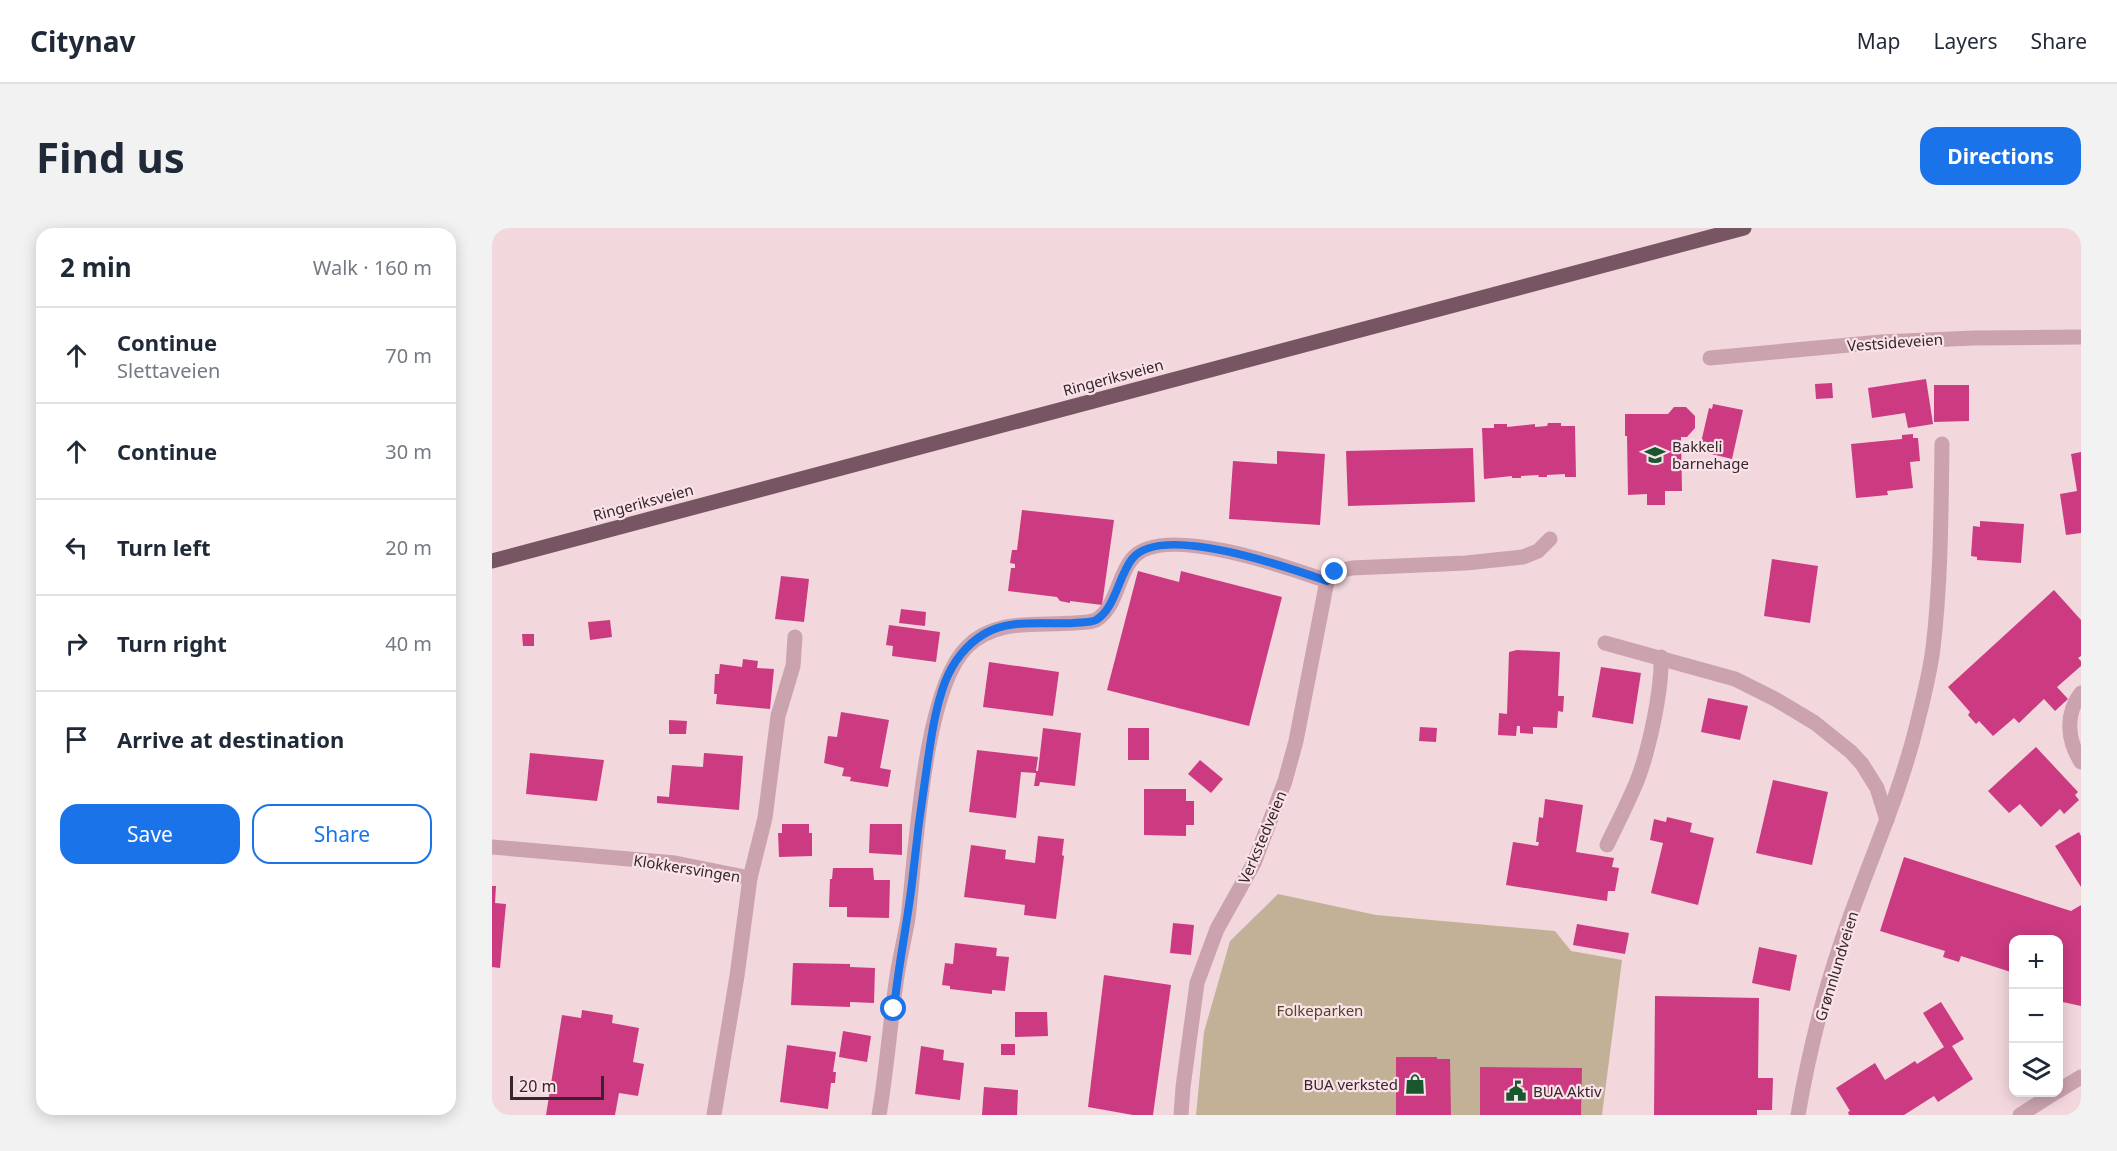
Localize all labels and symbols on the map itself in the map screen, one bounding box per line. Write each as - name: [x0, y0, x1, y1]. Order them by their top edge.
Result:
- street label: Vestsideveien: [1846, 329, 1944, 355]
- street label: Ringeriksveien: [1061, 354, 1165, 400]
- place label: Bakkeli barnehage: [1672, 436, 1749, 473]
- school or university icon: Bakkeli barnehage: [1643, 443, 1667, 467]
- street label: Ringeriksveien: [591, 479, 695, 525]
- route end: [1321, 558, 1347, 584]
- street label: Verkstedveien: [1233, 787, 1291, 887]
- street label: Klokkersvingen: [632, 850, 742, 886]
- street label: Grønnlundveien: [1810, 909, 1862, 1023]
- route start: [880, 995, 906, 1021]
- park label: Folkeparken: [1277, 1000, 1363, 1020]
- shop icon: BUA verksted: [1403, 1072, 1427, 1096]
- scale bar: [510, 1073, 604, 1100]
- place label: BUA verksted: [1303, 1074, 1398, 1094]
- public building icon: BUA Aktiv: [1504, 1079, 1528, 1103]
- place label: BUA Aktiv: [1533, 1081, 1602, 1101]

